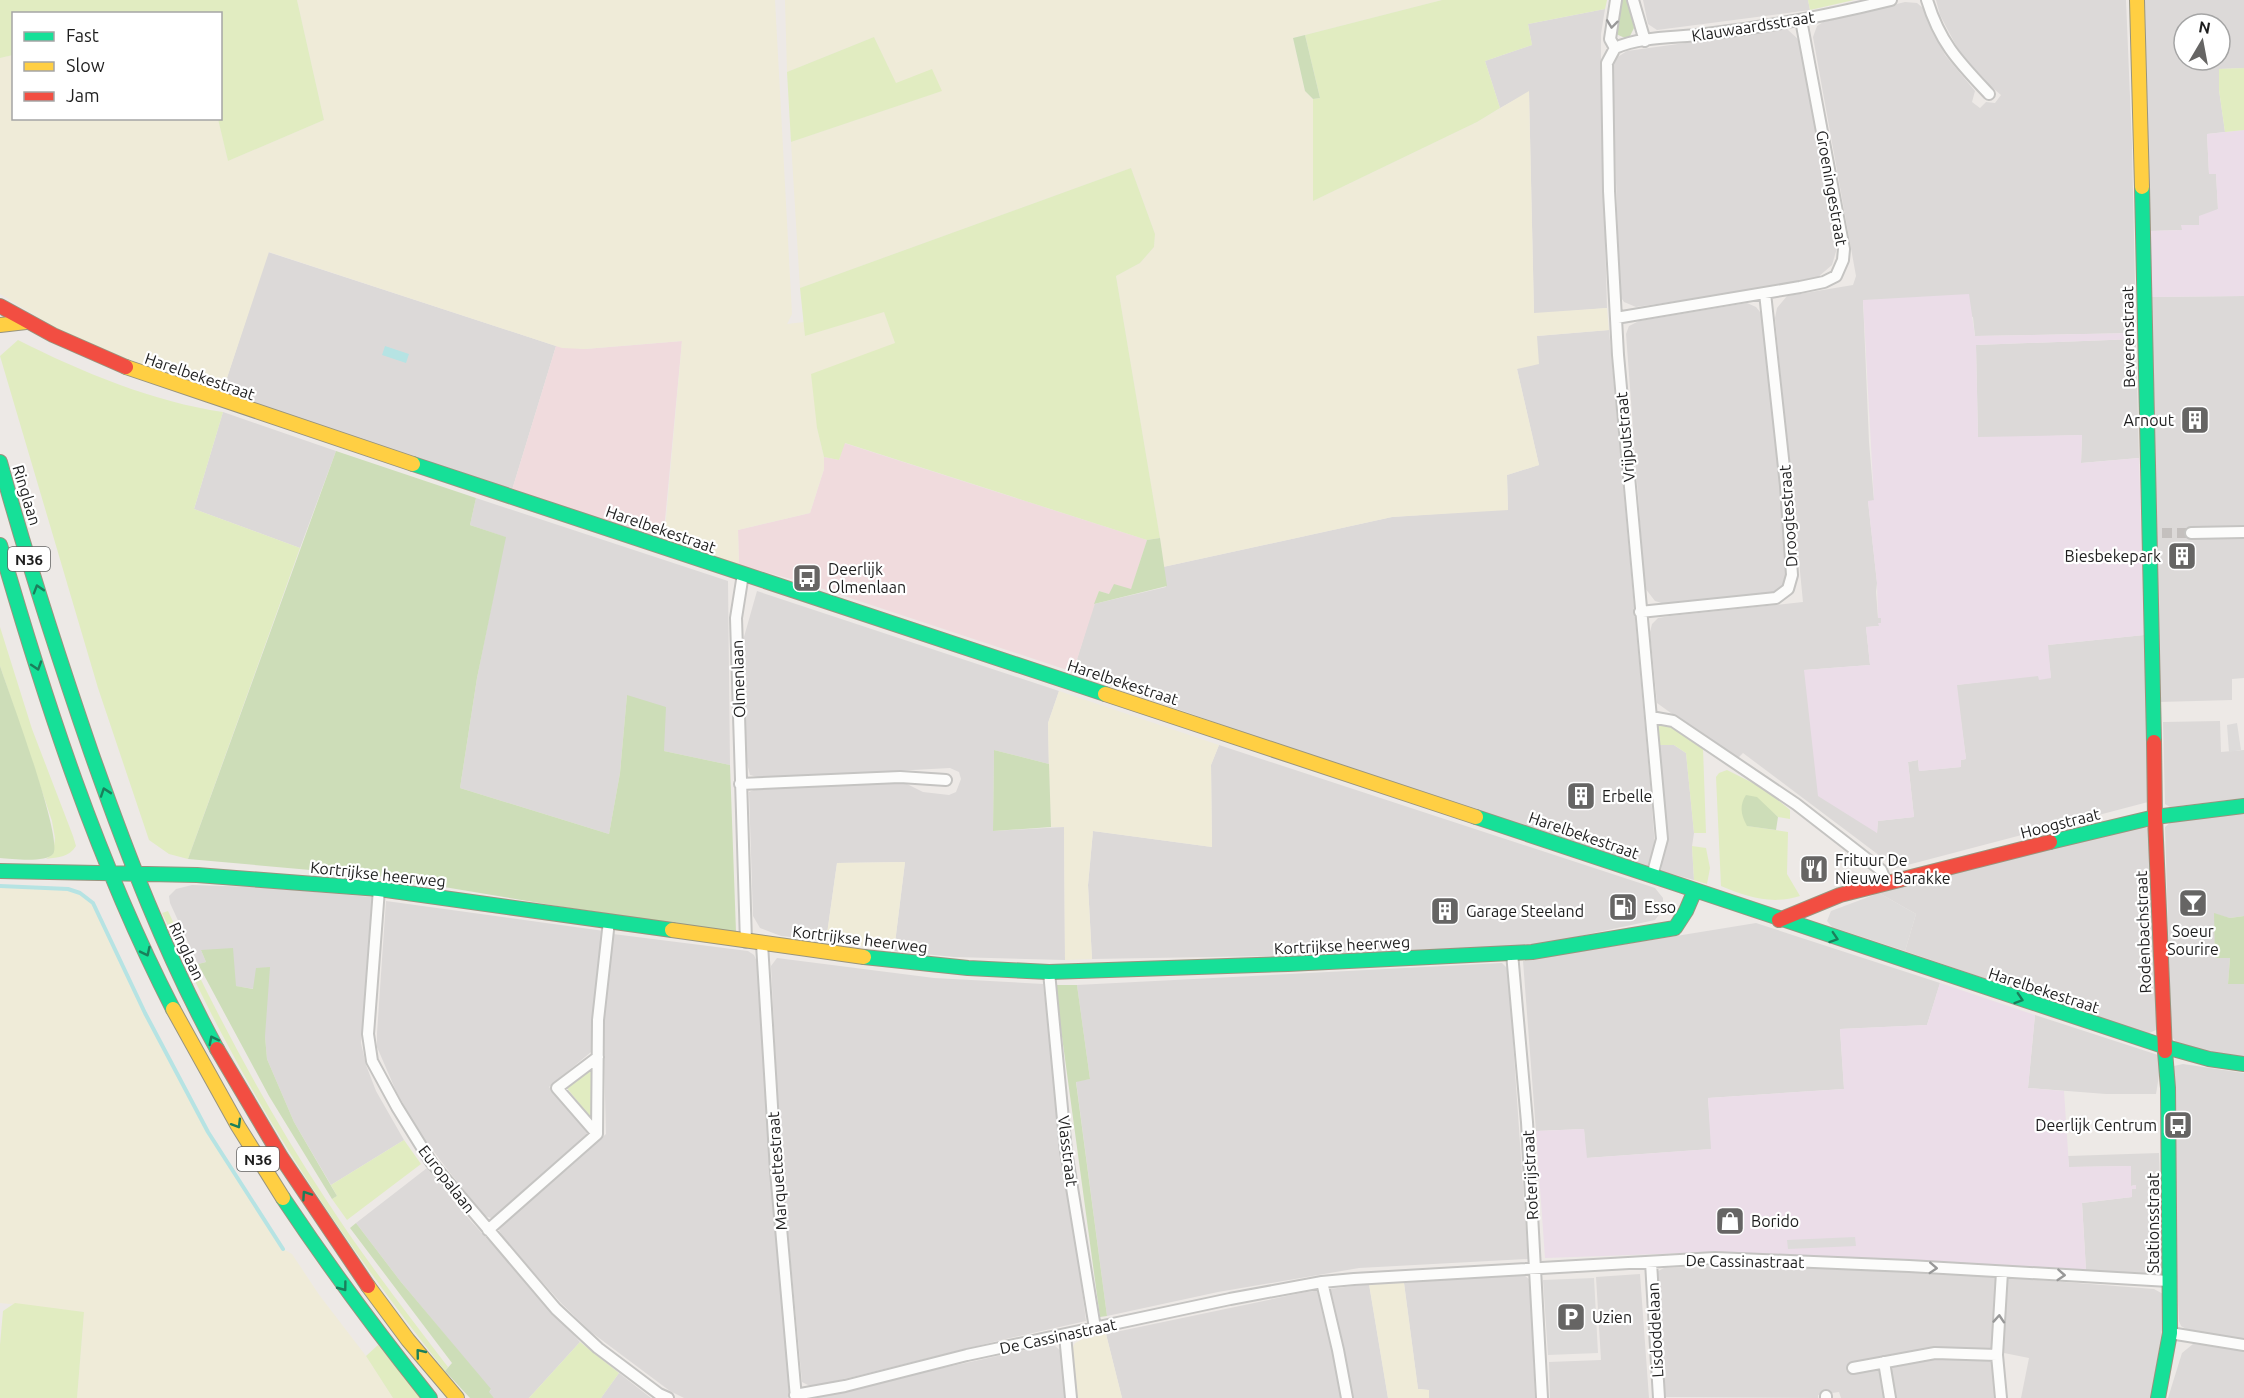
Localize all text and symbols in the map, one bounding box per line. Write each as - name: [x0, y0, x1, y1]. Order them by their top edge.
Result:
- street label: Klauwaardsstraat: [1690, 7, 1817, 45]
- legend: [12, 12, 222, 120]
- north arrow: [2172, 12, 2232, 72]
- text: N: [2197, 17, 2212, 37]
- one-way arrow: [1606, 20, 1619, 29]
- text: Fast: [66, 25, 99, 45]
- text: Slow: [66, 55, 105, 75]
- text: Jam: [66, 85, 100, 105]
- street label: Groeningestraat: [1813, 129, 1851, 248]
- street label: Beverenstraat: [2118, 285, 2138, 388]
- street label: Harelbekestraat: [143, 349, 258, 404]
- street label: Vrijputstraat: [1612, 390, 1638, 483]
- building icon: Arnout: [2179, 404, 2211, 436]
- place label: Arnout: [2124, 411, 2175, 429]
- street label: Ringlaan: [9, 463, 45, 527]
- street label: Droogtestraat: [1775, 464, 1801, 568]
- street label: Harelbekestraat: [604, 502, 719, 557]
- building icon: Biesbekepark: [2166, 540, 2198, 572]
- road number: N36: [8, 547, 50, 571]
- place label: Biesbekepark: [2065, 547, 2161, 565]
- place label: Deerlijk Olmenlaan: [828, 560, 906, 596]
- bus stop icon: Deerlijk Olmenlaan: [791, 562, 823, 594]
- one-way arrow: [33, 584, 45, 594]
- street label: Olmenlaan: [728, 640, 748, 718]
- street label: Harelbekestraat: [1065, 656, 1181, 709]
- one-way arrow: [30, 660, 42, 671]
- building icon: Erbelle: [1565, 780, 1597, 812]
- one-way arrow: [99, 787, 112, 798]
- place label: Erbelle: [1602, 787, 1652, 805]
- street label: Hoogstraat: [2018, 804, 2102, 842]
- street label: Harelbekestraat: [1527, 808, 1642, 863]
- place label: Frituur De Nieuwe Barakke: [1835, 851, 1951, 887]
- restaurant icon: Frituur De Nieuwe Barakke: [1798, 853, 1830, 885]
- street label: Kortrijkse heerweg: [309, 858, 447, 890]
- street label: Rodenbachstraat: [2132, 870, 2154, 994]
- bar icon: Soeur Sourire: [2177, 887, 2209, 919]
- fuel station icon: Esso: [1607, 891, 1639, 923]
- building icon: Garage Steeland: [1429, 895, 1461, 927]
- place label: Esso: [1644, 898, 1676, 916]
- place label: Garage Steeland: [1466, 902, 1584, 920]
- street label: Ringlaan: [166, 919, 208, 983]
- street label: Kortrijkse heerweg: [791, 922, 929, 956]
- place label: Soeur Sourire: [2167, 922, 2219, 958]
- one-way arrow: [1828, 931, 1839, 943]
- street label: Kortrijkse heerweg: [1274, 932, 1410, 958]
- one-way arrow: [139, 945, 150, 956]
- street label: Harelbekestraat: [1986, 964, 2102, 1017]
- one-way arrow: [2013, 992, 2024, 1004]
- one-way arrow: [209, 1036, 220, 1046]
- bus stop icon: Deerlijk Centrum: [2162, 1109, 2194, 1141]
- street label: Marquettestraat: [764, 1110, 790, 1231]
- street label: Vlasstraat: [1055, 1114, 1081, 1188]
- place label: Deerlijk Centrum: [2035, 1116, 2157, 1134]
- one-way arrow: [229, 1118, 241, 1128]
- street label: Roterijstraat: [1519, 1129, 1541, 1221]
- street label: Europalaan: [415, 1142, 479, 1216]
- road number: N36: [237, 1147, 279, 1171]
- street label: Stationsstraat: [2144, 1172, 2162, 1273]
- one-way arrow: [302, 1190, 313, 1201]
- shop icon: Borido: [1714, 1205, 1746, 1237]
- place label: Borido: [1751, 1212, 1799, 1230]
- street label: De Cassinastraat: [1685, 1251, 1805, 1271]
- one-way arrow: [1928, 1261, 1937, 1274]
- one-way arrow: [2056, 1268, 2065, 1281]
- one-way arrow: [336, 1281, 347, 1292]
- street label: Lisdoddelaan: [1644, 1282, 1666, 1378]
- parking icon: Uzien: [1555, 1301, 1587, 1333]
- place label: Uzien: [1592, 1308, 1632, 1326]
- one-way arrow: [1992, 1314, 2005, 1323]
- street label: De Cassinastraat: [998, 1315, 1119, 1357]
- one-way arrow: [416, 1349, 427, 1360]

